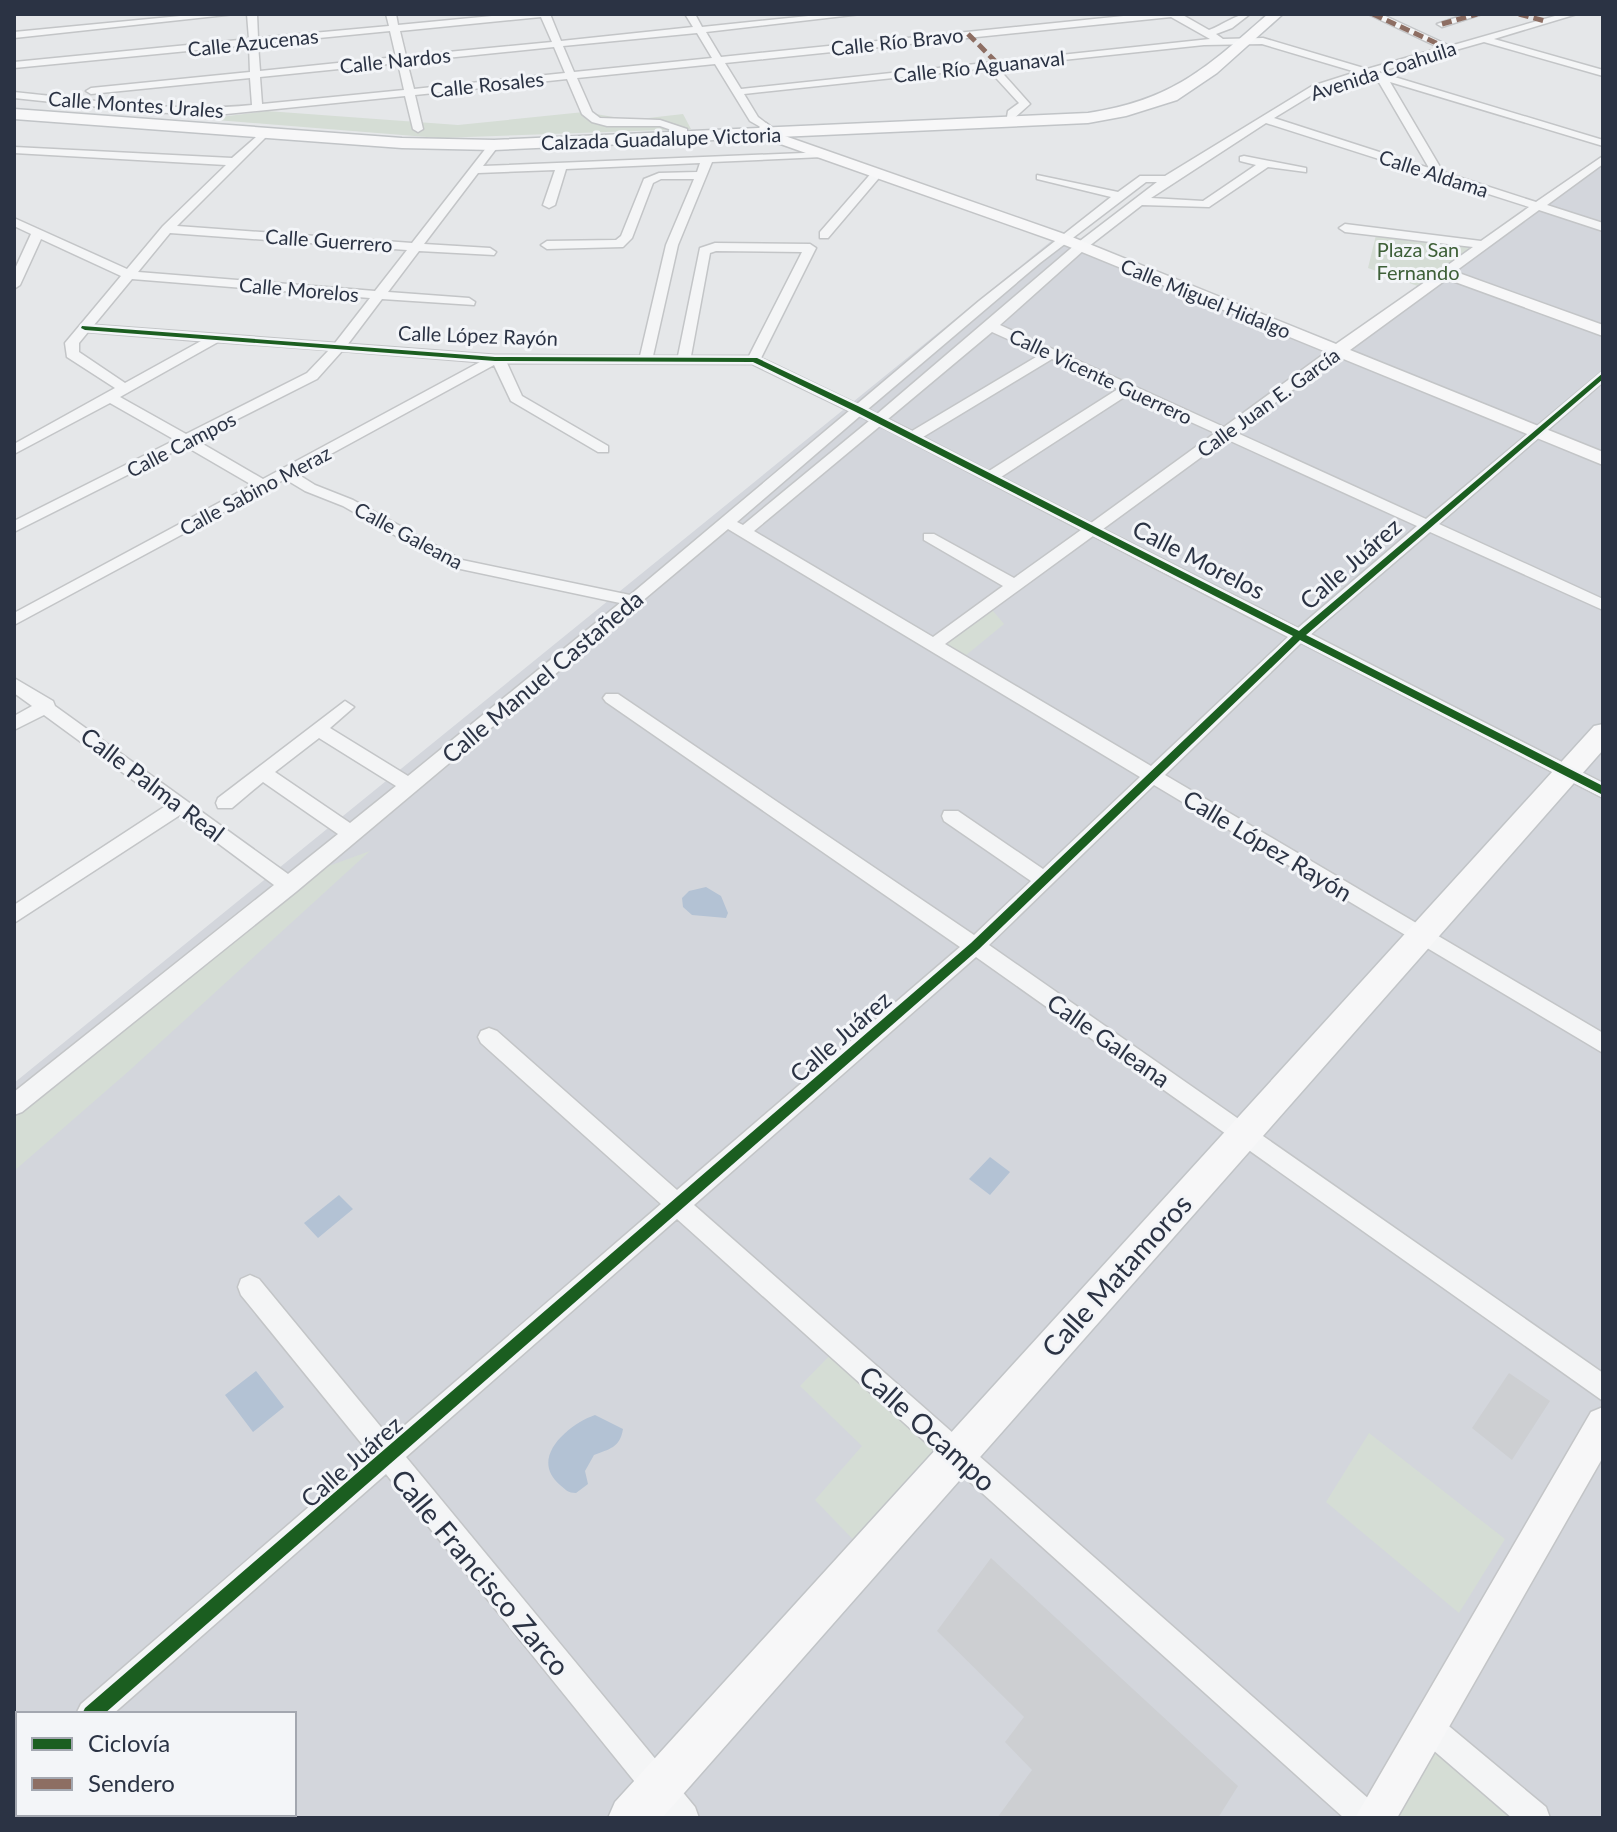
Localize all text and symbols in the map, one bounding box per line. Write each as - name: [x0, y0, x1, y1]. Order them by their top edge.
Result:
- street label: Calle Río Bravo: [830, 22, 964, 60]
- street label: Calle Azucenas: [187, 23, 319, 61]
- street label: Avenida Coahuila: [1307, 35, 1459, 105]
- street label: Calle Nardos: [338, 42, 452, 78]
- street label: Calle Río Aguanaval: [892, 45, 1066, 87]
- street label: Calle Rosales: [429, 66, 545, 102]
- street label: Calle Montes Urales: [47, 86, 225, 122]
- street label: Calzada Guadalupe Victoria: [540, 122, 782, 154]
- street label: Calle Aldama: [1376, 144, 1492, 202]
- street label: Calle Guerrero: [265, 224, 393, 256]
- park label: Plaza San Fernando: [1376, 237, 1460, 284]
- street label: Calle Miguel Hidalgo: [1118, 253, 1294, 343]
- street label: Calle Morelos: [238, 272, 360, 306]
- street label: Calle López Rayón: [398, 320, 558, 350]
- street label: Calle Vicente Guerrero: [1006, 323, 1196, 429]
- street label: Calle Juan E. García: [1192, 342, 1344, 462]
- street label: Calle Campos: [122, 406, 240, 482]
- street label: Calle Sabino Meraz: [175, 440, 335, 540]
- street label: Calle Galeana: [351, 496, 467, 574]
- street label: Calle Juárez: [1294, 511, 1407, 615]
- street label: Calle Morelos: [1128, 513, 1270, 605]
- street label: Calle Manuel Castañeda: [436, 583, 648, 769]
- street label: Calle Palma Real: [76, 721, 230, 847]
- street label: Calle López Rayón: [1178, 783, 1358, 907]
- street label: Calle Juárez: [784, 984, 897, 1088]
- street label: Calle Galeana: [1042, 987, 1176, 1093]
- street label: Calle Matamoros: [1034, 1186, 1198, 1364]
- street label: Calle Ocampo: [853, 1358, 1003, 1498]
- street label: Calle Juárez: [295, 1409, 408, 1513]
- street label: Calle Francisco Zarco: [385, 1462, 577, 1682]
- legend: [16, 1712, 296, 1816]
- text: Ciclovía: [88, 1728, 170, 1757]
- text: Sendero: [88, 1768, 175, 1797]

